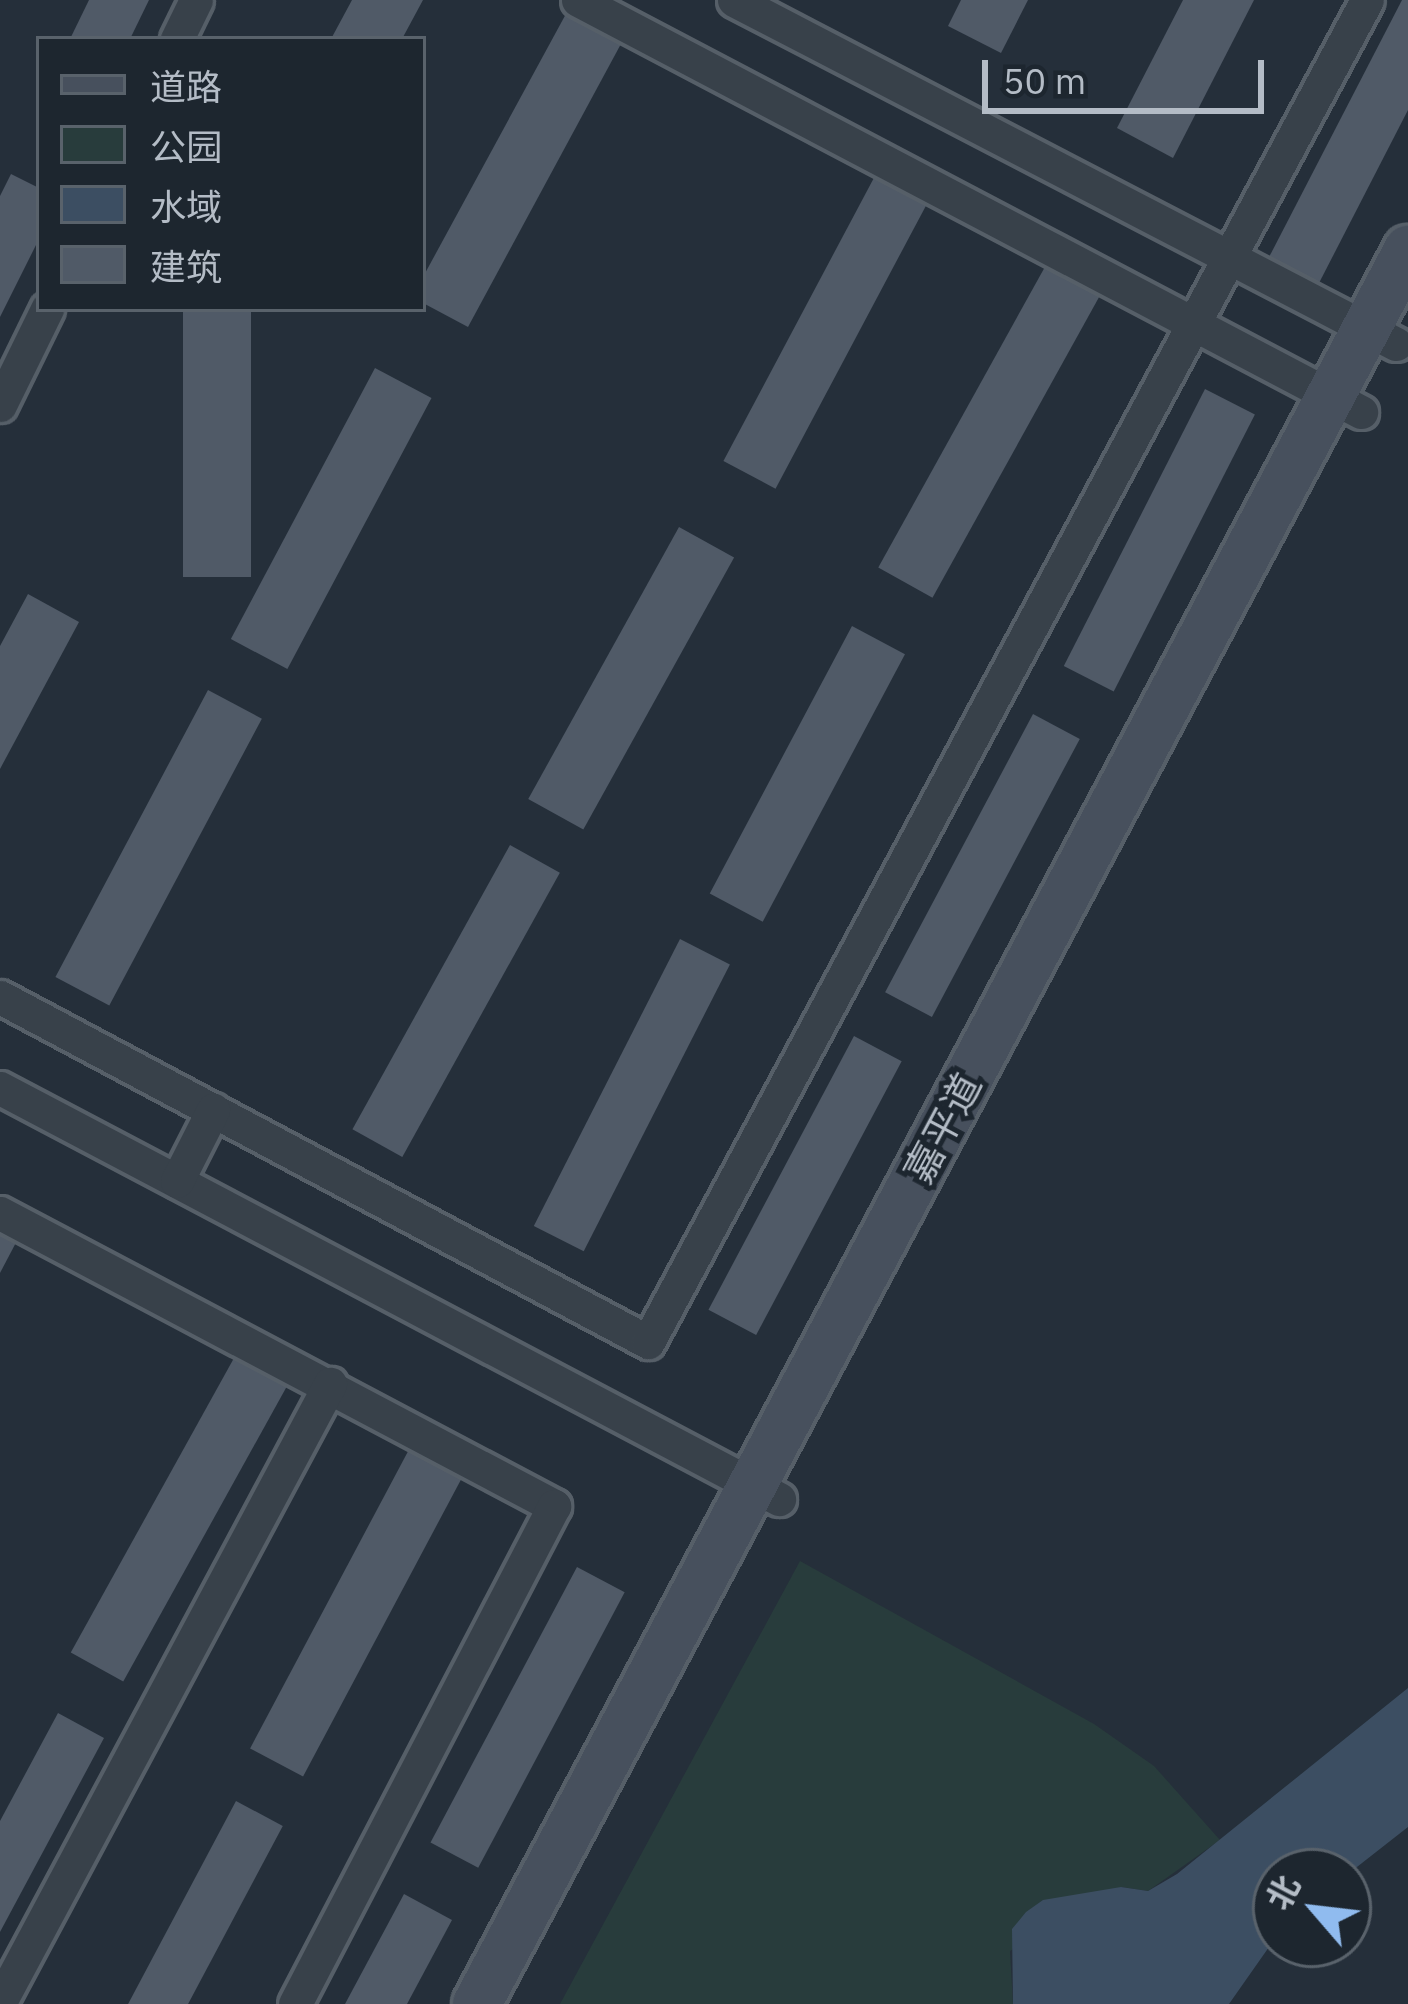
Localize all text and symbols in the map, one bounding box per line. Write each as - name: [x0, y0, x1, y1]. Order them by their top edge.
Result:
- legend: [36, 36, 426, 312]
- scale bar: [988, 36, 1270, 110]
- text: 50 m: [1003, 57, 1086, 104]
- text: 道路: [150, 63, 222, 110]
- text: 公园: [150, 123, 222, 170]
- text: 水域: [150, 183, 222, 230]
- text: 建筑: [150, 243, 222, 290]
- street label: 嘉平道: [895, 1065, 991, 1191]
- north arrow: [1252, 1848, 1372, 1968]
- text: 北: [1256, 1868, 1309, 1917]

